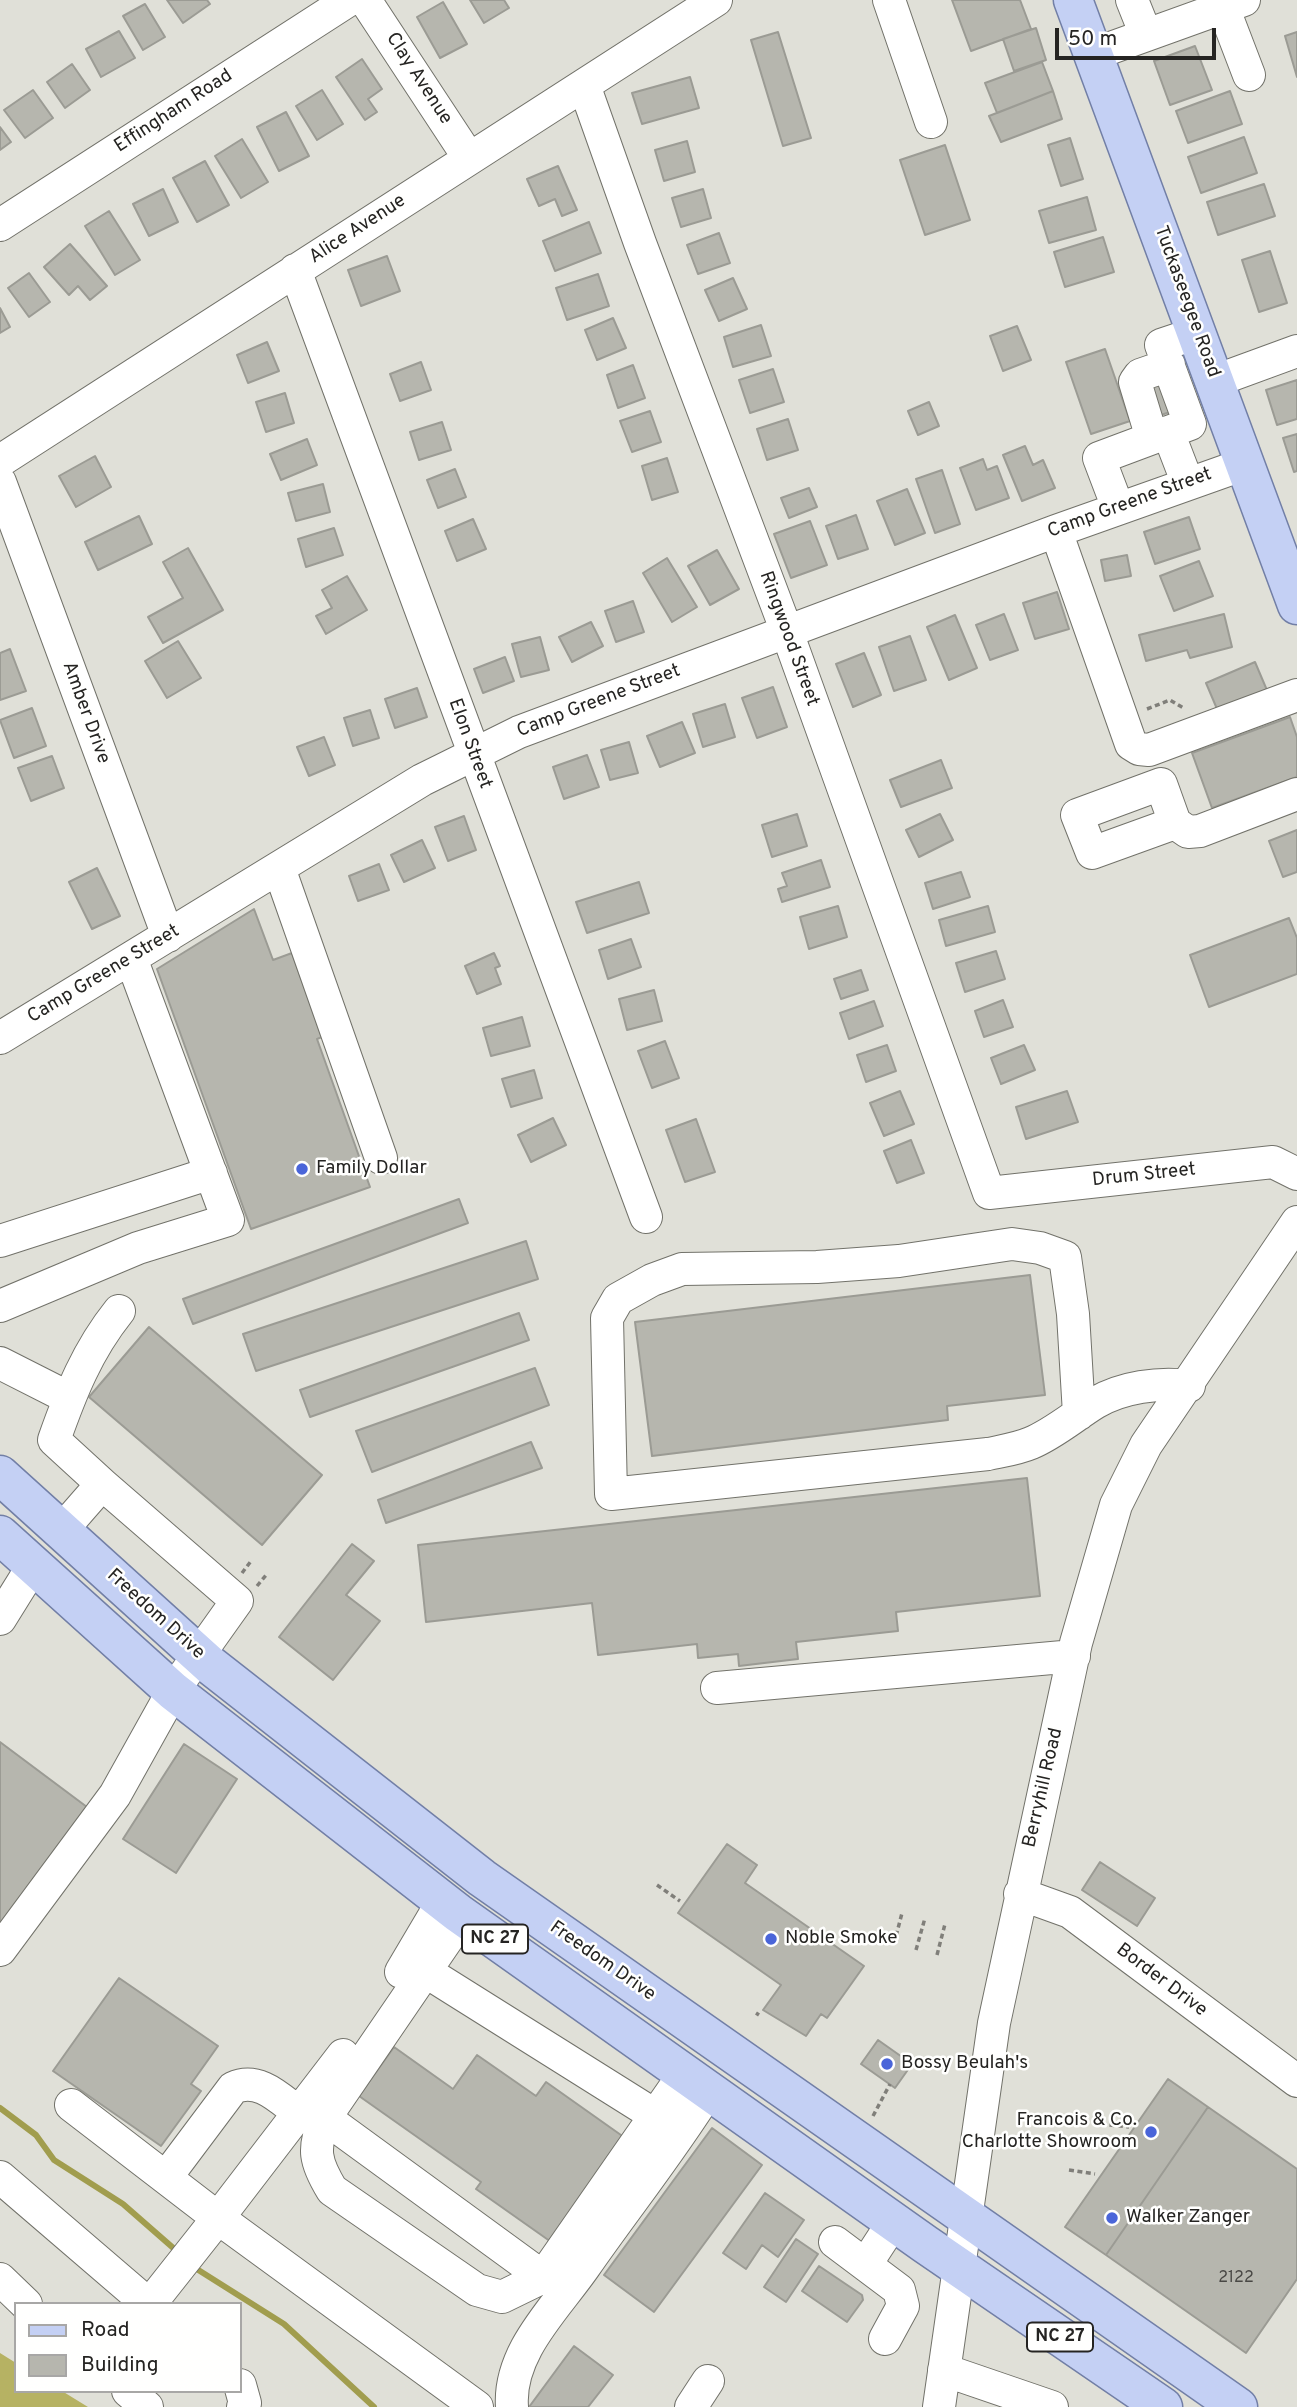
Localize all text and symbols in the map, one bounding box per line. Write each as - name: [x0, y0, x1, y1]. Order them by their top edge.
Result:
- scale bar: [1059, 14, 1220, 58]
- text: 50 m: [1068, 26, 1117, 53]
- street label: Clay Avenue: [380, 29, 456, 129]
- street label: Effingham Road: [111, 65, 237, 159]
- street label: Alice Avenue: [305, 190, 411, 270]
- street label: Tuckaseegee Road: [1148, 223, 1224, 381]
- street label: Camp Greene Street: [1045, 464, 1215, 544]
- street label: Ringwood Street: [753, 568, 823, 710]
- street label: Amber Drive: [56, 659, 114, 767]
- street label: Camp Greene Street: [514, 660, 684, 744]
- street label: Elon Street: [442, 696, 496, 792]
- street label: Camp Greene Street: [24, 921, 184, 1029]
- place label: Family Dollar: [316, 1158, 427, 1180]
- street label: Drum Street: [1091, 1159, 1197, 1193]
- marker: Family Dollar: [294, 1161, 310, 1177]
- street label: Freedom Drive: [101, 1565, 209, 1665]
- street label: Berryhill Road: [1019, 1726, 1069, 1850]
- street label: Freedom Drive: [545, 1917, 659, 2007]
- road number: NC 27: [462, 1924, 528, 1954]
- place label: Noble Smoke: [785, 1928, 898, 1950]
- marker: Noble Smoke: [763, 1931, 779, 1947]
- street label: Border Drive: [1111, 1939, 1211, 2023]
- place label: Bossy Beulah's: [901, 2053, 1028, 2075]
- marker: Bossy Beulah's: [879, 2056, 895, 2072]
- place label: Francois & Co. Charlotte Showroom: [962, 2110, 1137, 2154]
- marker: Francois & Co. Charlotte Showroom: [1143, 2124, 1159, 2140]
- place label: Walker Zanger: [1126, 2207, 1250, 2229]
- marker: Walker Zanger: [1104, 2210, 1120, 2226]
- house number: 2122: [1218, 2269, 1254, 2289]
- legend: [14, 2302, 242, 2393]
- text: Road: [81, 2317, 130, 2344]
- road number: NC 27: [1027, 2322, 1093, 2351]
- text: Building: [81, 2352, 159, 2379]

